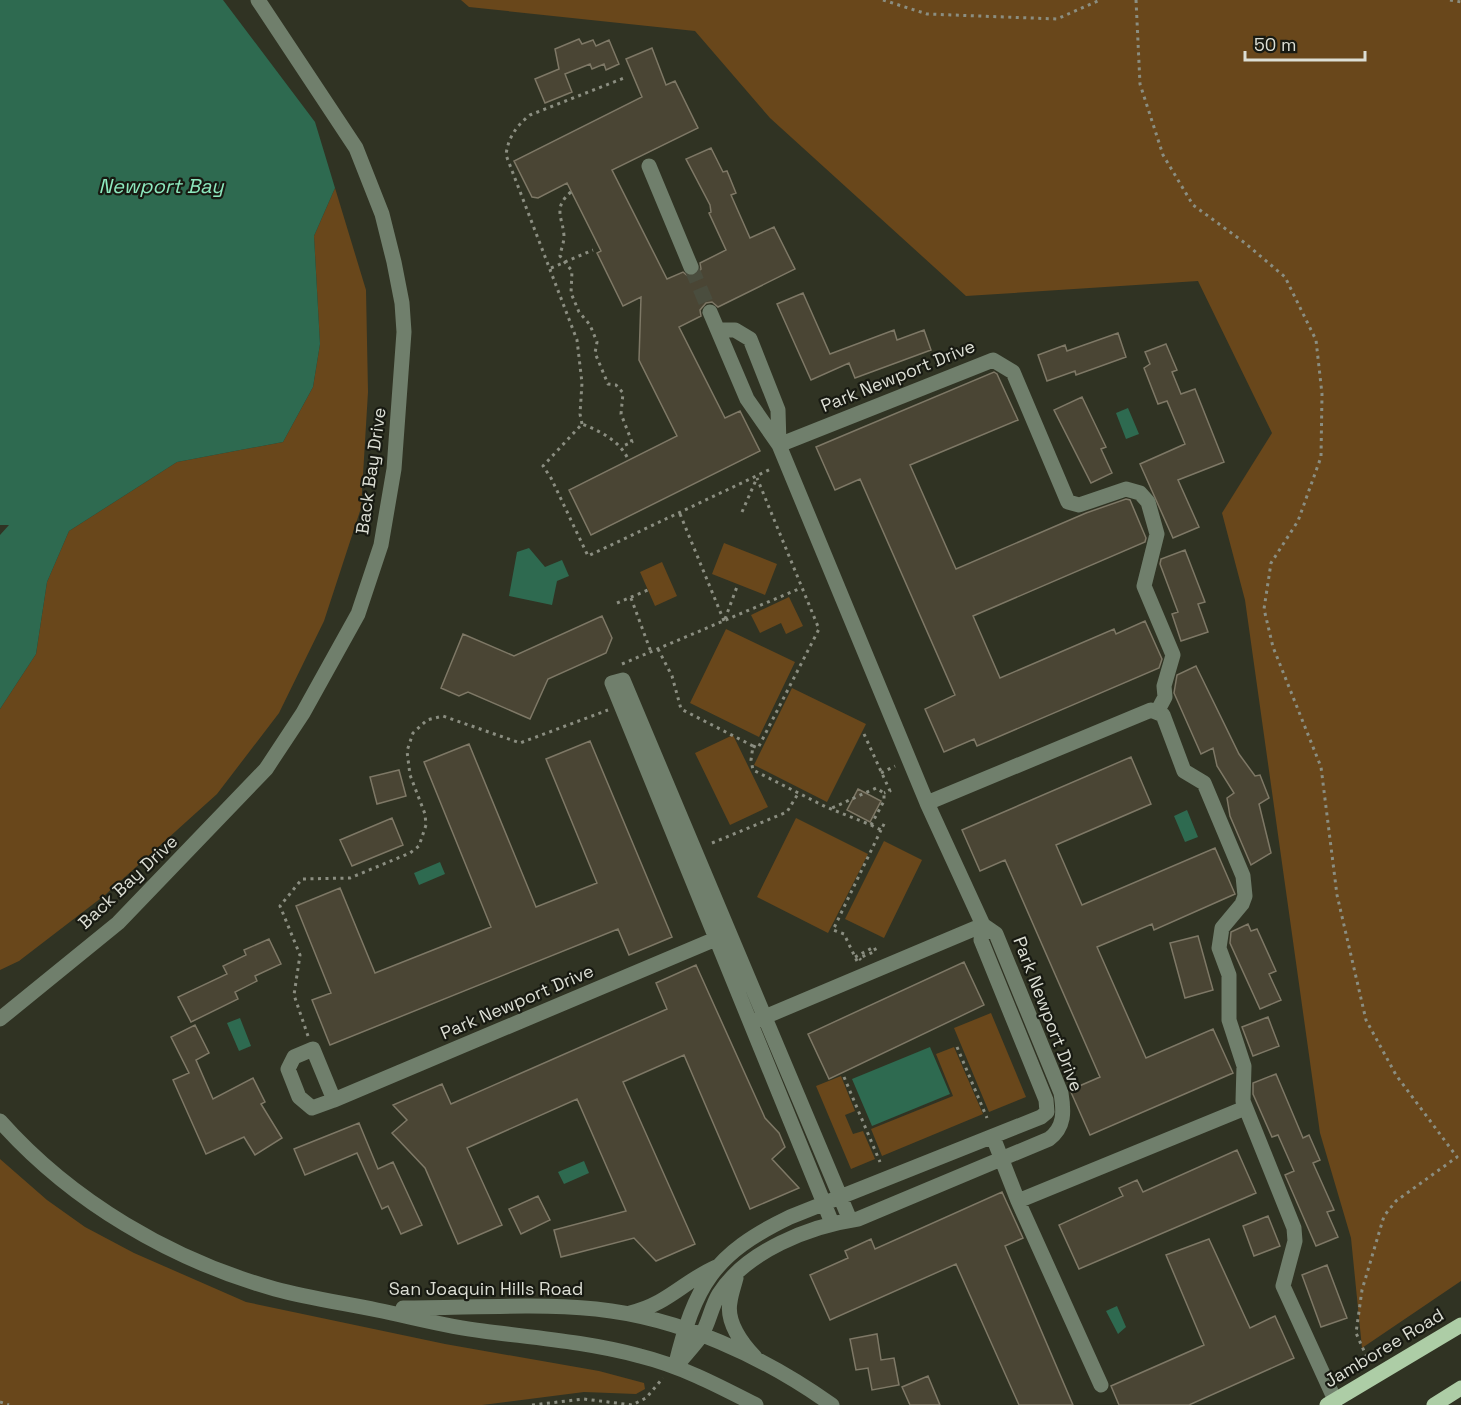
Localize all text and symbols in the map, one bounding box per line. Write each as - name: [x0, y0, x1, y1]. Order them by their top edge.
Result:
- scale bar: [1245, 24, 1365, 62]
- text: 50 m: [1254, 33, 1296, 56]
- water label: Newport Bay: [99, 173, 225, 199]
- street label: Park Newport Drive: [817, 334, 978, 417]
- street label: Back Bay Drive: [350, 406, 391, 536]
- street label: Back Bay Drive: [73, 830, 182, 934]
- street label: Park Newport Drive: [1008, 933, 1089, 1095]
- street label: Park Newport Drive: [437, 959, 597, 1044]
- street label: San Joaquin Hills Road: [389, 1277, 583, 1300]
- street label: Jamboree Road: [1320, 1303, 1448, 1392]

